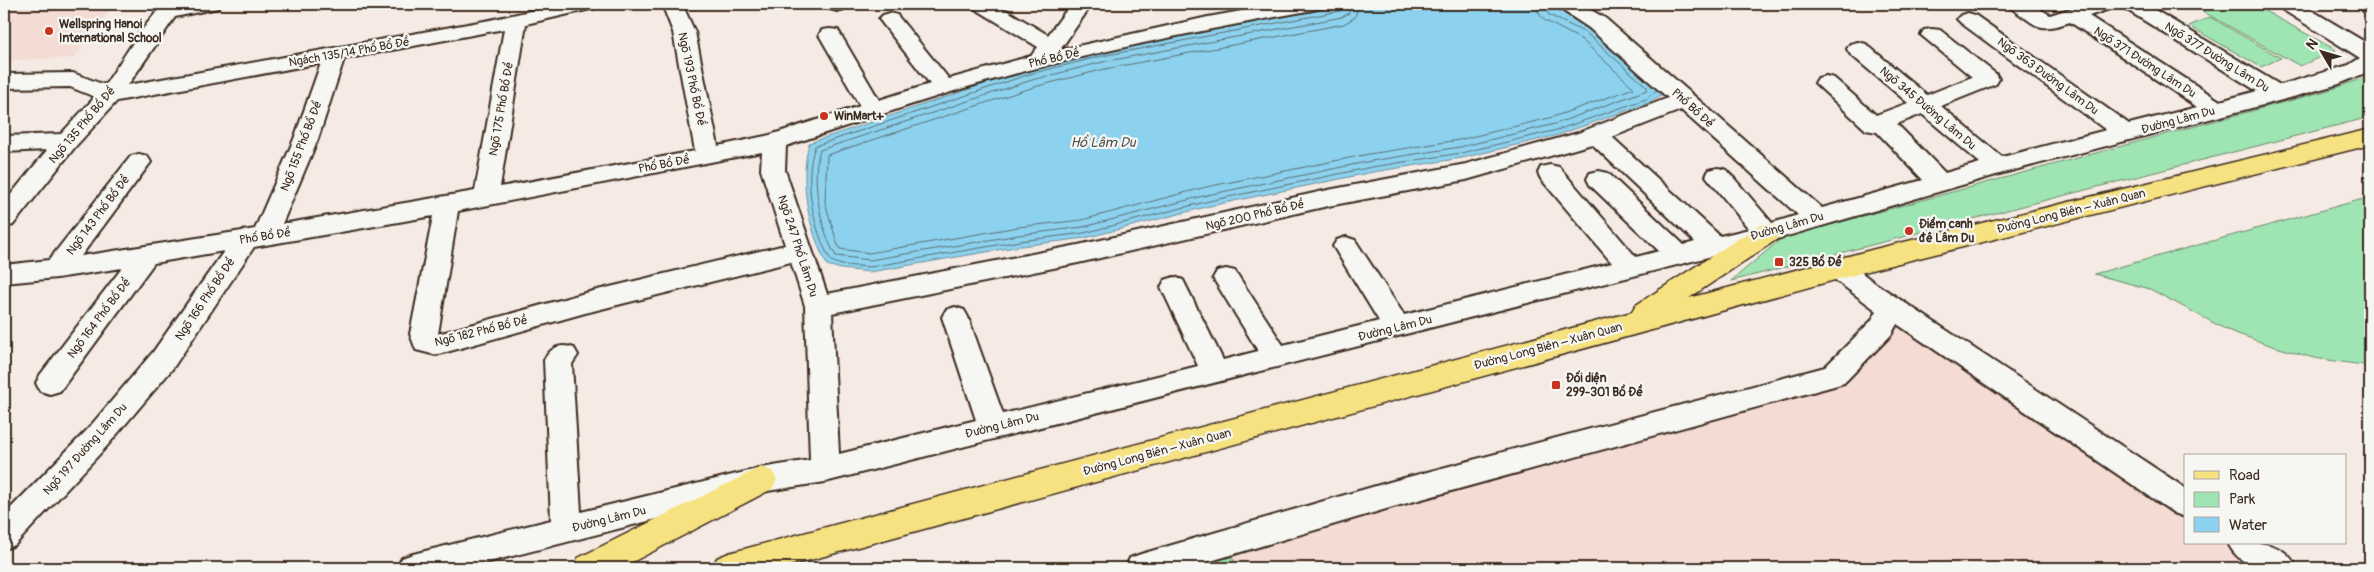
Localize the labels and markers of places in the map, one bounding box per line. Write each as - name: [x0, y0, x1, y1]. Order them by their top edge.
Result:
- place label: Wellspring Hanoi International School: [59, 17, 162, 46]
- marker: Wellspring Hanoi International School: [43, 25, 55, 37]
- place label: WinMart+: [834, 109, 884, 124]
- marker: WinMart+: [818, 110, 830, 122]
- place label: Điểm canh đê Lâm Du: [1919, 216, 1974, 246]
- marker: Điểm canh đê Lâm Du: [1903, 225, 1915, 237]
- place label: 325 Bồ Đề: [1789, 254, 1843, 270]
- marker: 325 Bồ Đề: [1773, 256, 1785, 268]
- place label: Đối diện 299-301 Bồ Đề: [1566, 370, 1643, 400]
- marker: Đối diện 299-301 Bồ Đề: [1550, 379, 1562, 391]

